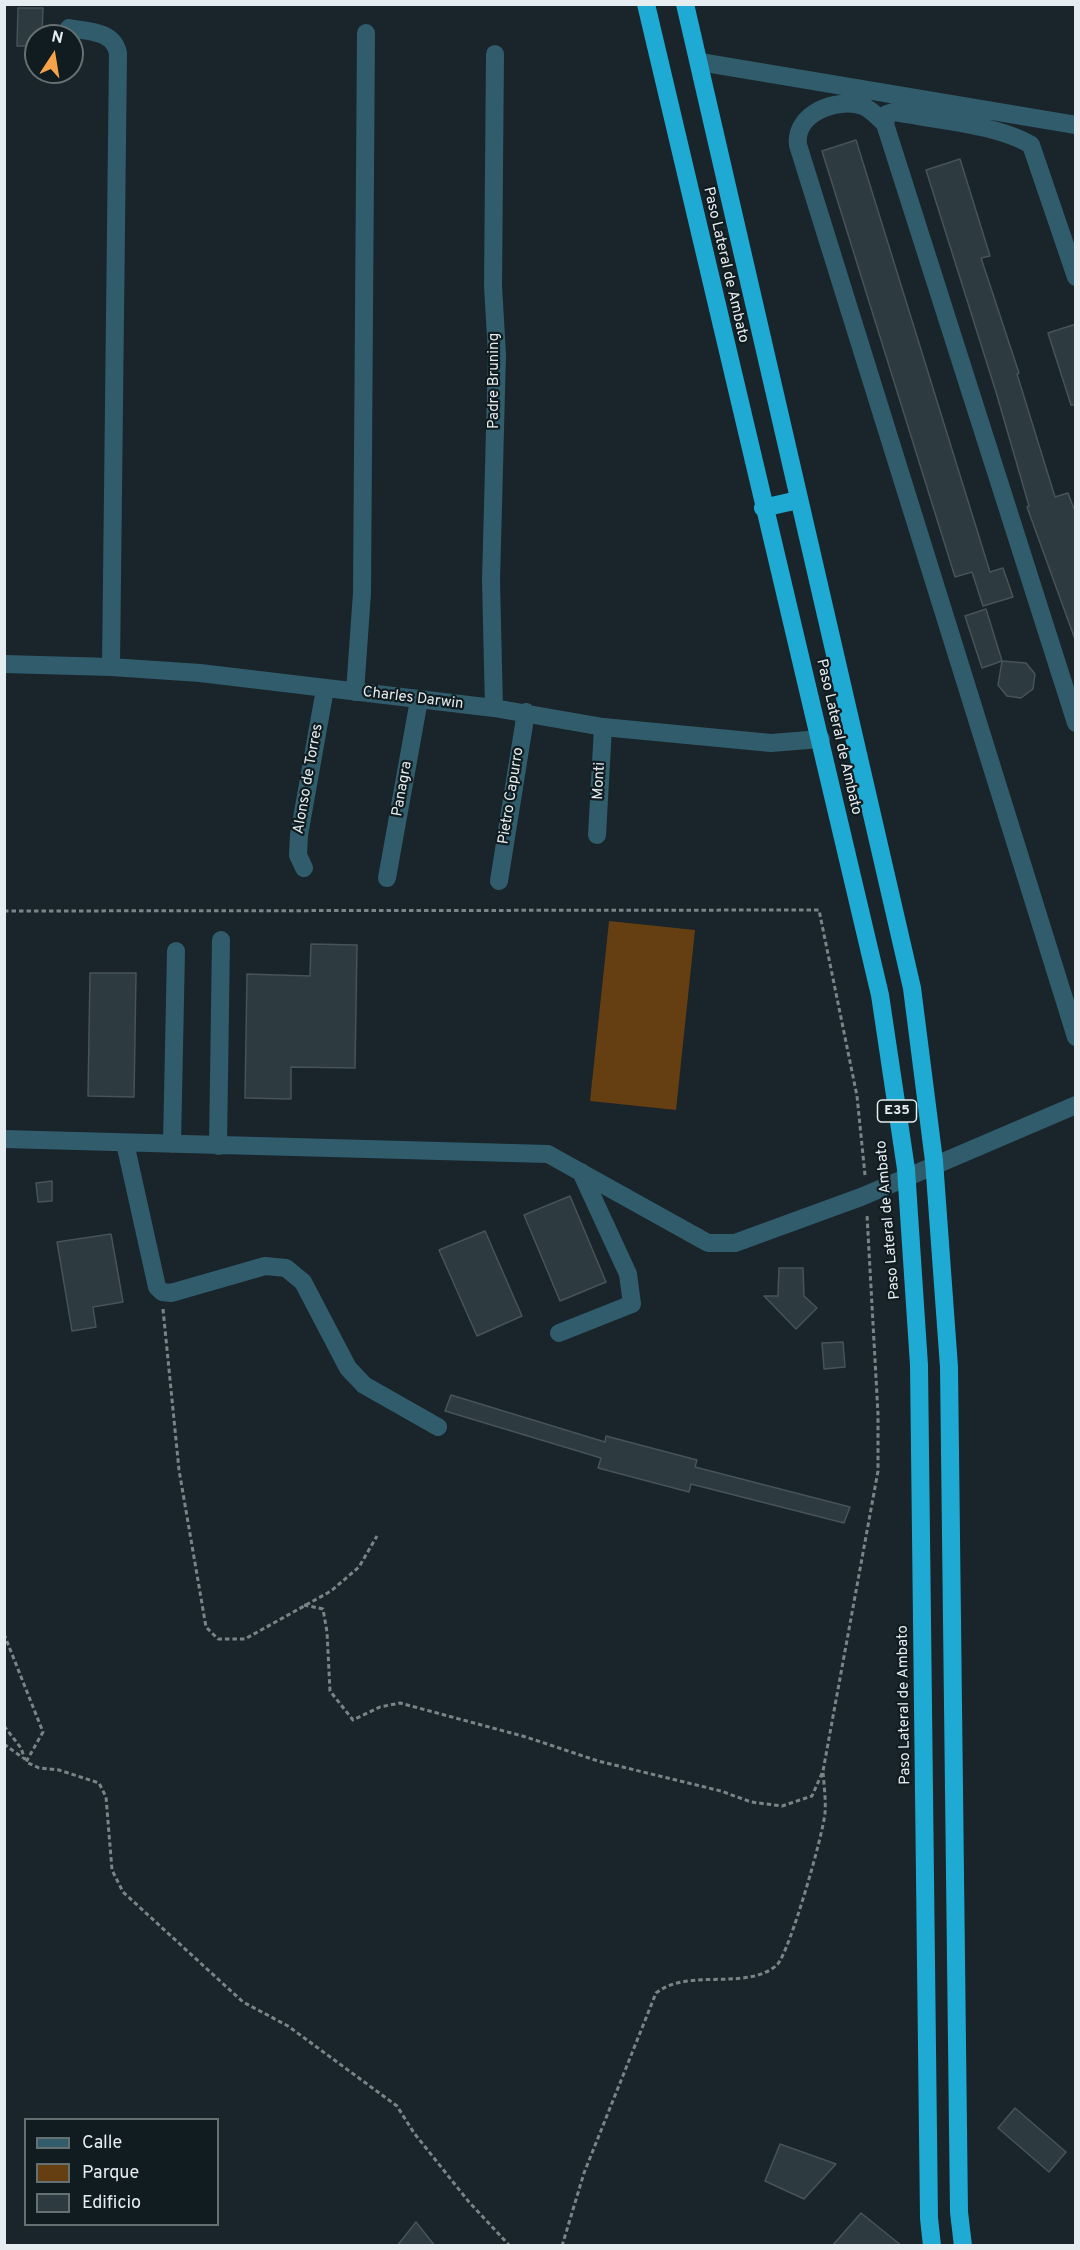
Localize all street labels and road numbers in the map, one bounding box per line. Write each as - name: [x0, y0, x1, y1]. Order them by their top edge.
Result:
- street label: Paso Lateral de Ambato: [698, 185, 752, 345]
- street label: Padre Bruning: [486, 333, 504, 429]
- street label: Paso Lateral de Ambato: [811, 657, 865, 817]
- street label: Charles Darwin: [362, 684, 464, 714]
- street label: Alonso de Torres: [290, 723, 328, 835]
- street label: Pietro Capurro: [495, 746, 529, 846]
- street label: Panagra: [389, 760, 417, 818]
- street label: Monti: [590, 762, 610, 800]
- road number: E35: [878, 1100, 916, 1122]
- street label: Paso Lateral de Ambato: [873, 1140, 905, 1300]
- street label: Paso Lateral de Ambato: [895, 1625, 915, 1785]

